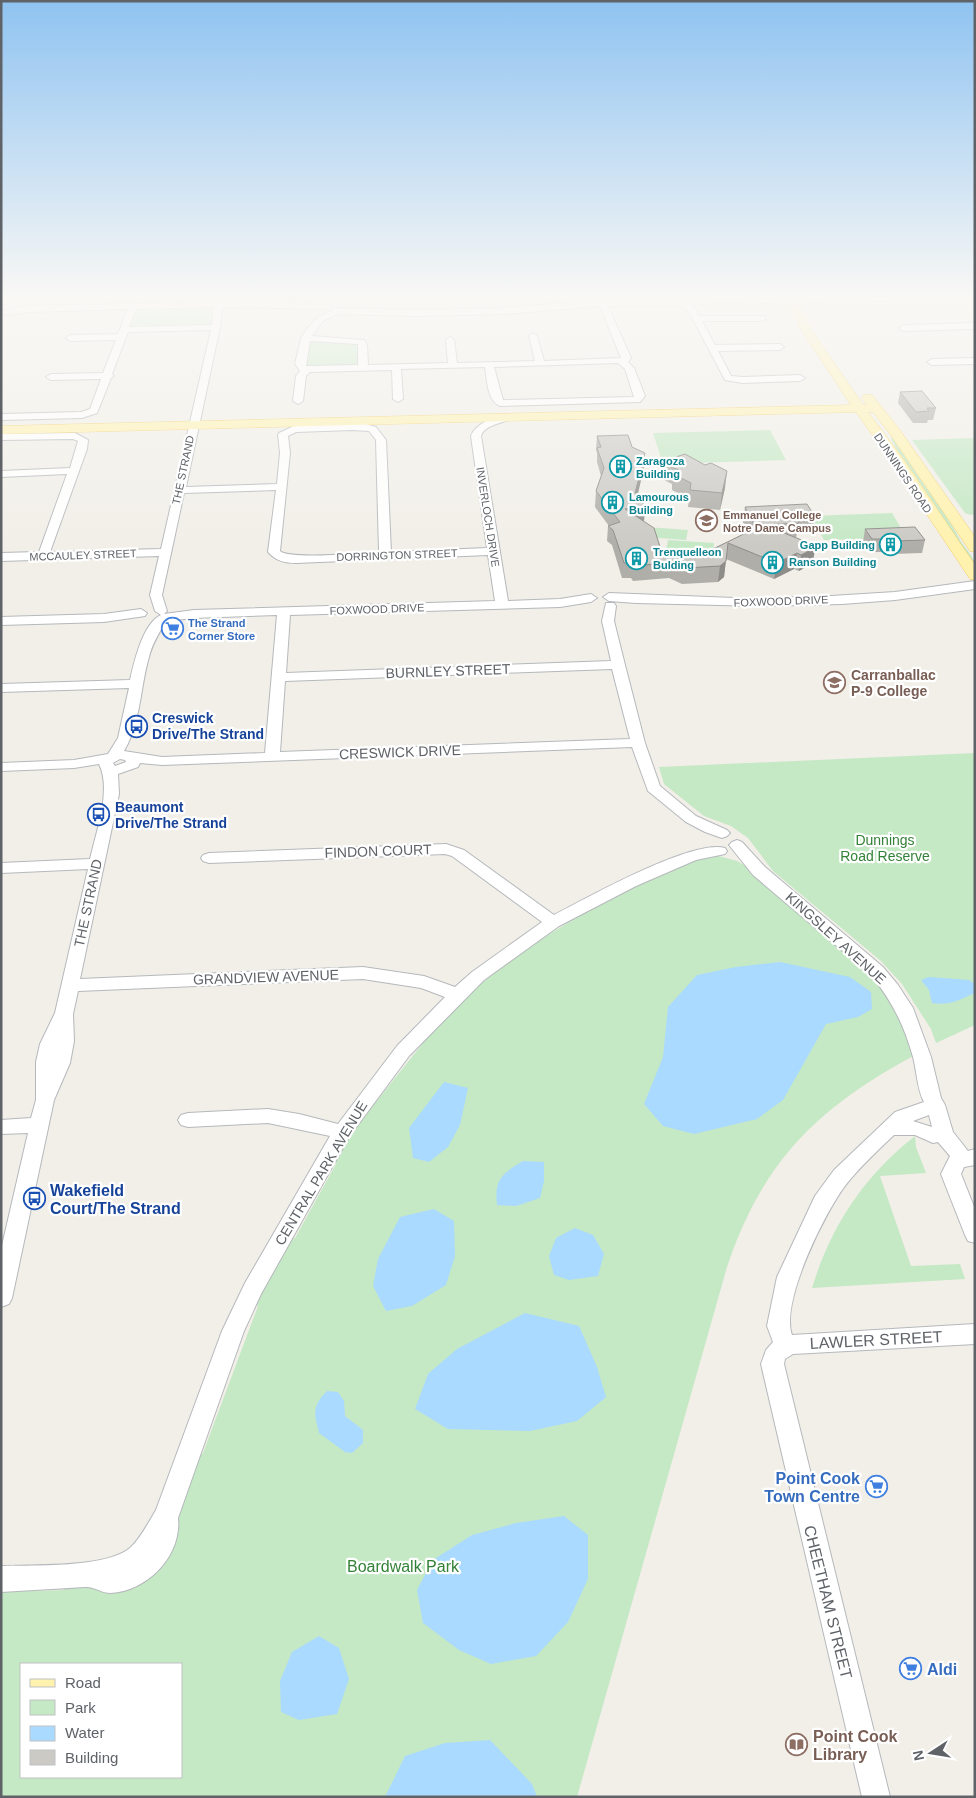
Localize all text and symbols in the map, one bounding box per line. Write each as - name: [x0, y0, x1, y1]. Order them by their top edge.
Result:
- street label: DUNNINGS ROAD: [872, 431, 934, 515]
- street label: THE STRAND: [170, 434, 196, 506]
- building icon: Zaragoza Building: [608, 455, 632, 479]
- place label: Zaragoza Building: [636, 455, 685, 480]
- street label: INVERLOCH DRIVE: [474, 466, 502, 568]
- building icon: Lamourous Building: [601, 491, 625, 515]
- place label: Lamourous Building: [629, 491, 689, 516]
- school or university icon: Emmanuel College Notre Dame Campus: [695, 509, 719, 533]
- place label: Emmanuel College Notre Dame Campus: [723, 509, 831, 534]
- building icon: Gapp Building: [879, 533, 903, 557]
- place label: Gapp Building: [800, 539, 875, 551]
- building icon: Trenquelleon Bulding: [625, 546, 649, 570]
- place label: Trenquelleon Bulding: [653, 546, 722, 571]
- street label: MCCAULEY STREET: [29, 547, 137, 563]
- street label: DORRINGTON STREET: [336, 547, 458, 563]
- building icon: Ranson Building: [761, 550, 785, 574]
- place label: Ranson Building: [789, 556, 876, 568]
- street label: FOXWOOD DRIVE: [733, 593, 829, 609]
- street label: FOXWOOD DRIVE: [329, 601, 425, 617]
- supermarket icon: The Strand Corner Store: [160, 617, 184, 641]
- place label: The Strand Corner Store: [188, 617, 255, 642]
- street label: BURNLEY STREET: [385, 661, 511, 681]
- place label: Carranballac P-9 College: [851, 667, 936, 699]
- school or university icon: Carranballac P-9 College: [823, 671, 847, 695]
- place label: Creswick Drive/The Strand: [152, 710, 264, 742]
- bus stop icon: Creswick Drive/The Strand: [124, 714, 148, 738]
- street label: CRESWICK DRIVE: [339, 742, 461, 762]
- place label: Beaumont Drive/The Strand: [115, 799, 227, 831]
- bus stop icon: Beaumont Drive/The Strand: [87, 803, 111, 827]
- park label: Dunnings Road Reserve: [840, 832, 930, 864]
- street label: FINDON COURT: [324, 841, 432, 861]
- street label: THE STRAND: [71, 858, 105, 948]
- street label: KINGSLEY AVENUE: [783, 889, 889, 987]
- street label: GRANDVIEW AVENUE: [193, 966, 339, 988]
- street label: CENTRAL PARK AVENUE: [272, 1098, 370, 1248]
- place label: Wakefield Court/The Strand: [50, 1182, 181, 1217]
- bus stop icon: Wakefield Court/The Strand: [22, 1187, 46, 1211]
- street label: LAWLER STREET: [809, 1328, 943, 1352]
- place label: Point Cook Town Centre: [764, 1470, 860, 1505]
- supermarket icon: Point Cook Town Centre: [864, 1475, 888, 1499]
- street label: CHEETHAM STREET: [801, 1524, 855, 1681]
- park label: Boardwalk Park: [347, 1558, 460, 1575]
- supermarket icon: Aldi: [899, 1657, 923, 1681]
- place label: Aldi: [927, 1661, 957, 1678]
- legend: [20, 1663, 182, 1778]
- text: Road: [65, 1674, 101, 1691]
- text: Park: [65, 1699, 96, 1716]
- text: Water: [65, 1724, 104, 1741]
- place label: Point Cook Library: [813, 1728, 898, 1763]
- north arrow: [906, 1728, 956, 1778]
- library icon: Point Cook Library: [785, 1733, 809, 1757]
- text: Building: [65, 1749, 118, 1766]
- text: N: [909, 1749, 927, 1762]

